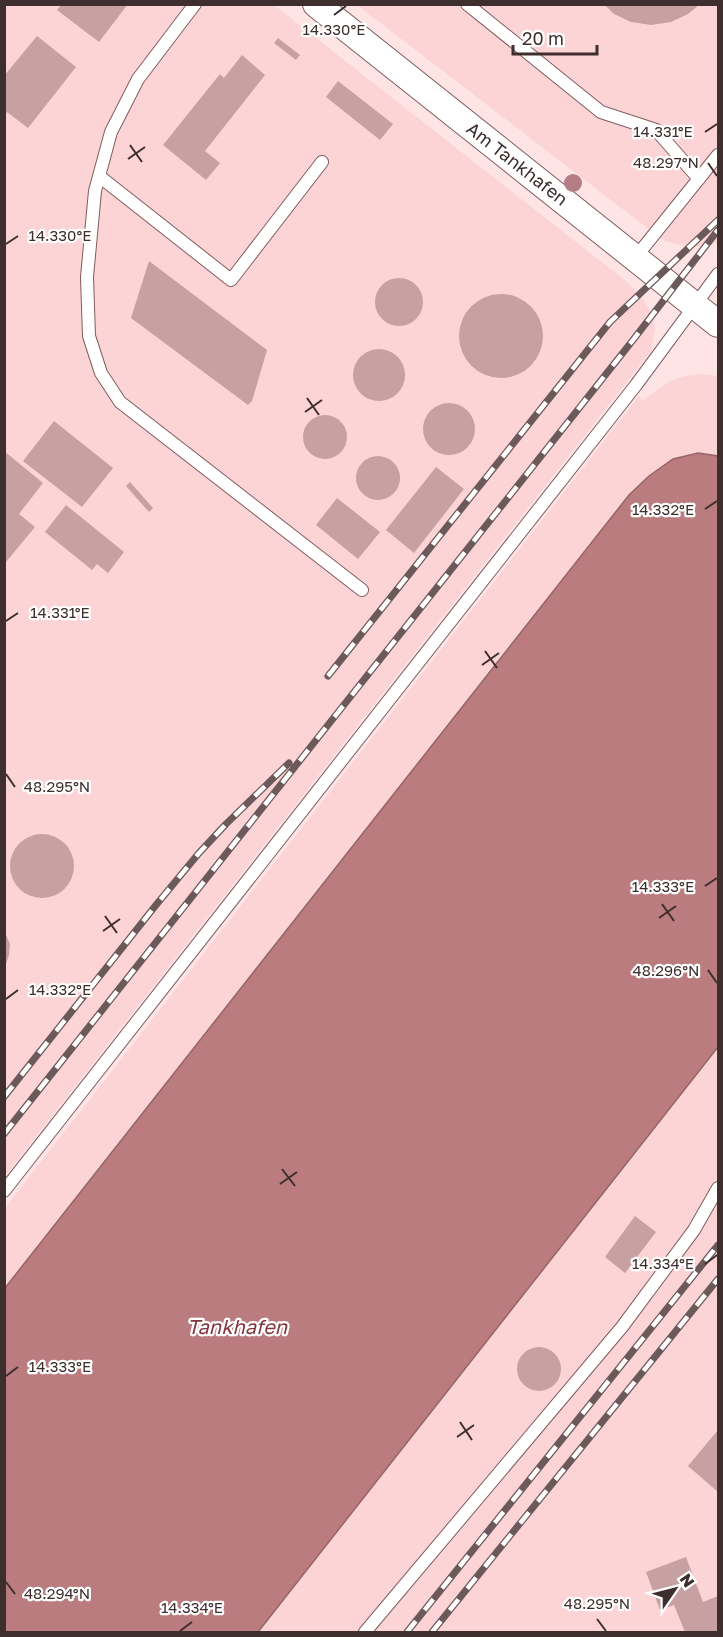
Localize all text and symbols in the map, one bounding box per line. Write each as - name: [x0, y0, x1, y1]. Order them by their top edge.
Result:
- scale bar: [513, 18, 597, 56]
- text: 14.330°E: [303, 20, 365, 38]
- text: 20 m: [522, 27, 564, 49]
- street label: Am Tankhafen: [463, 117, 573, 210]
- text: 14.331°E: [633, 122, 693, 140]
- text: 48.297°N: [633, 153, 699, 171]
- text: 14.330°E: [29, 226, 91, 244]
- text: 14.332°E: [632, 500, 694, 518]
- text: 14.331°E: [30, 603, 90, 621]
- text: 48.295°N: [24, 777, 90, 795]
- text: 14.333°E: [632, 877, 694, 895]
- text: 48.296°N: [633, 961, 699, 979]
- text: 14.332°E: [29, 980, 91, 998]
- text: 14.334°E: [632, 1254, 694, 1272]
- water label: Tankhafen: [187, 1314, 288, 1338]
- text: 14.333°E: [29, 1357, 91, 1375]
- north arrow: [645, 1559, 705, 1619]
- text: N: [676, 1570, 699, 1591]
- text: 48.294°N: [24, 1584, 90, 1602]
- text: 48.295°N: [564, 1594, 630, 1612]
- text: 14.334°E: [161, 1598, 223, 1616]

